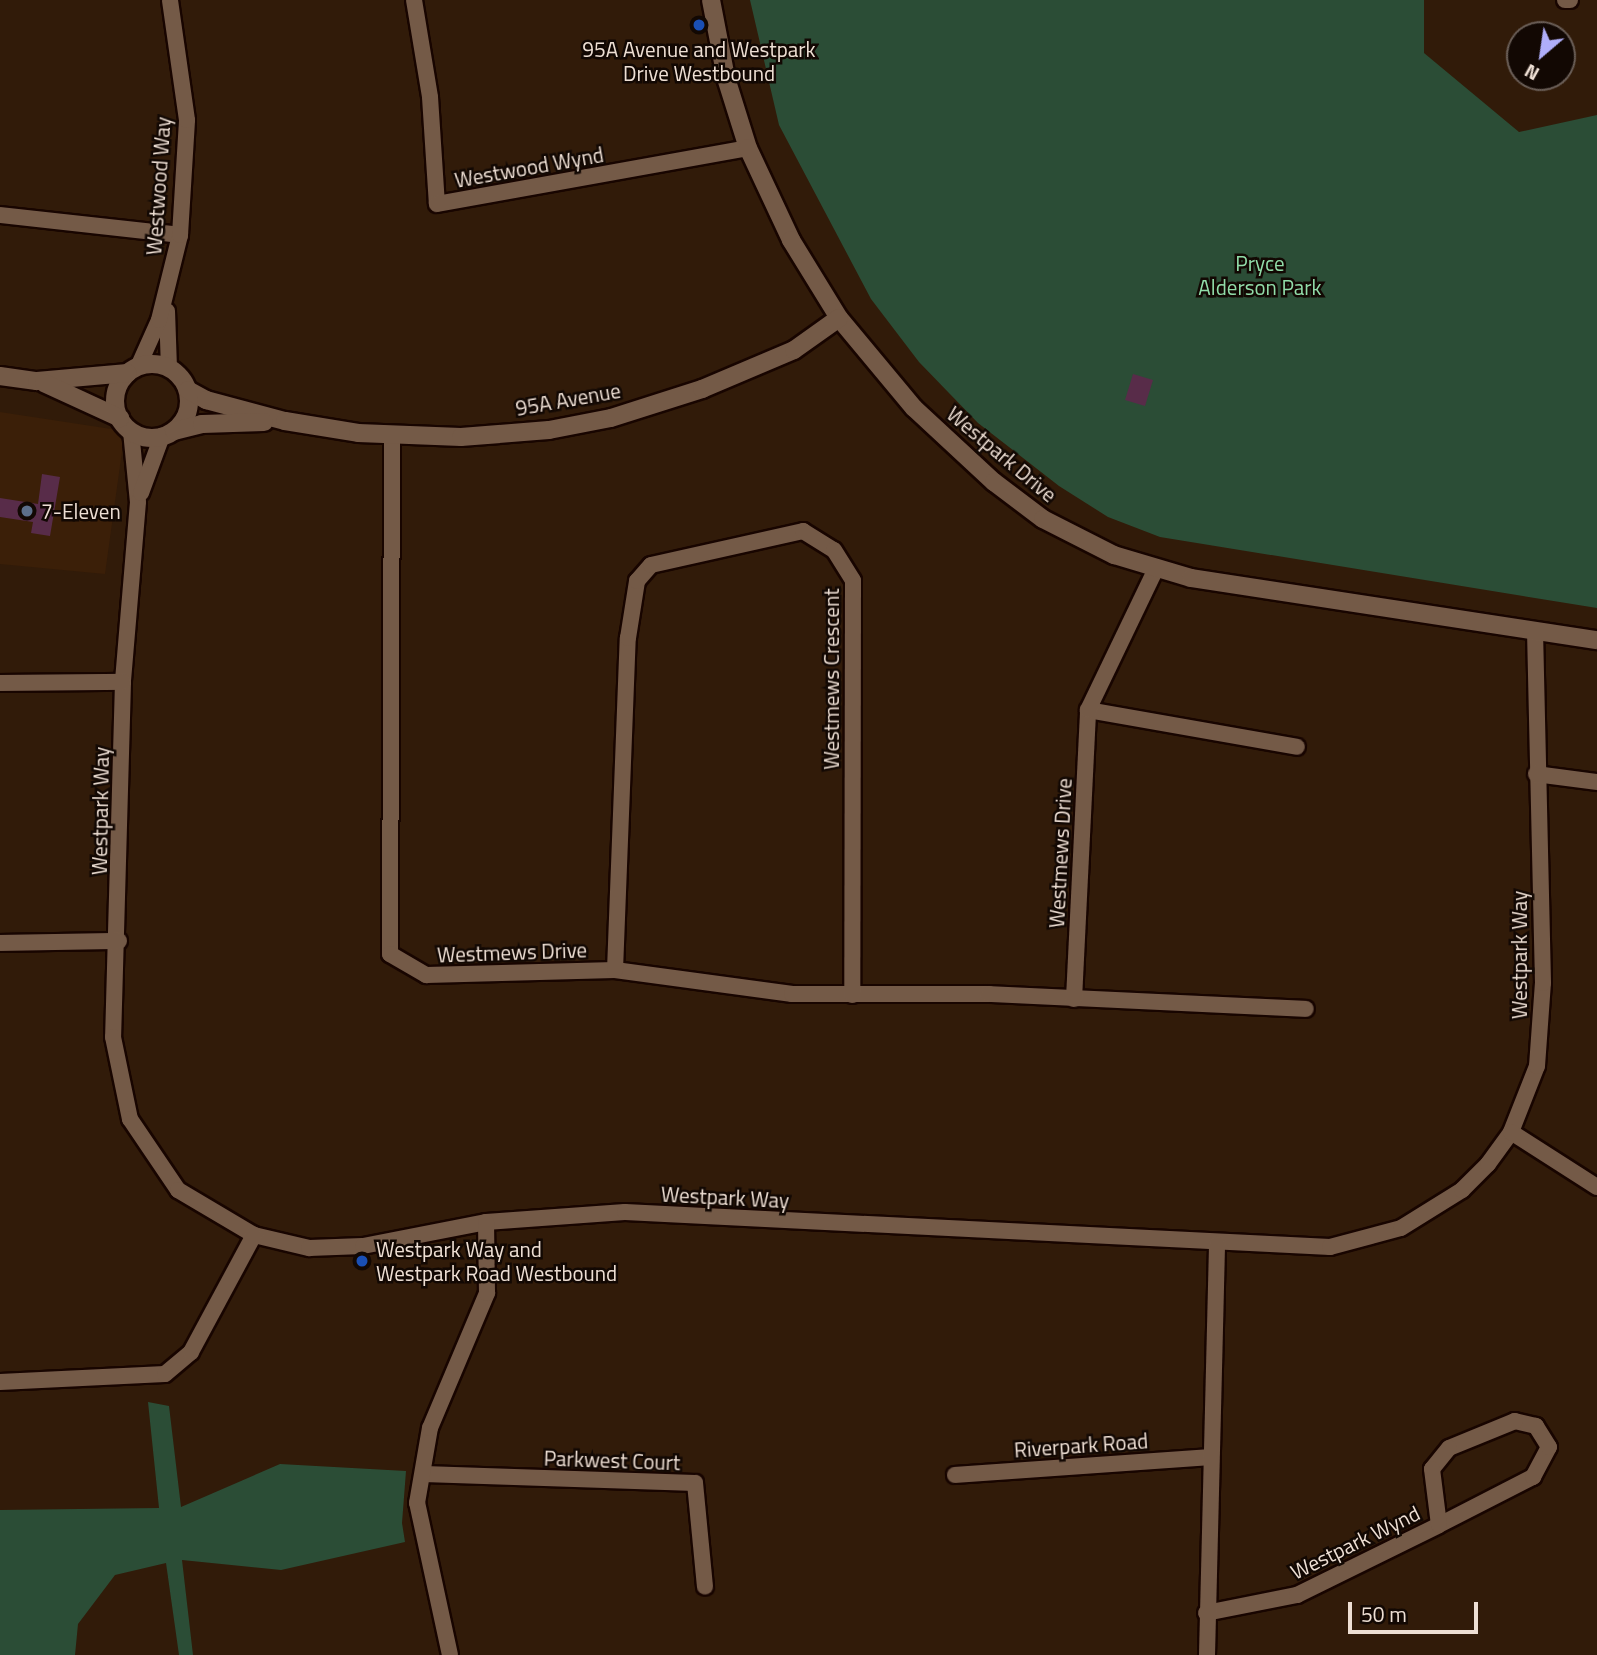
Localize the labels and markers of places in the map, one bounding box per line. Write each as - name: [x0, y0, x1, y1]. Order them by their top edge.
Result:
- marker: 95A Avenue and Westpark Drive Westbound: [691, 17, 707, 33]
- place label: 95A Avenue and Westpark Drive Westbound: [582, 36, 816, 86]
- place label: 7-Eleven: [41, 498, 121, 524]
- marker: 7-Eleven: [19, 503, 35, 519]
- place label: Westpark Way and Westpark Road Westbound: [376, 1236, 617, 1286]
- marker: Westpark Way and Westpark Road Westbound: [354, 1253, 370, 1269]

